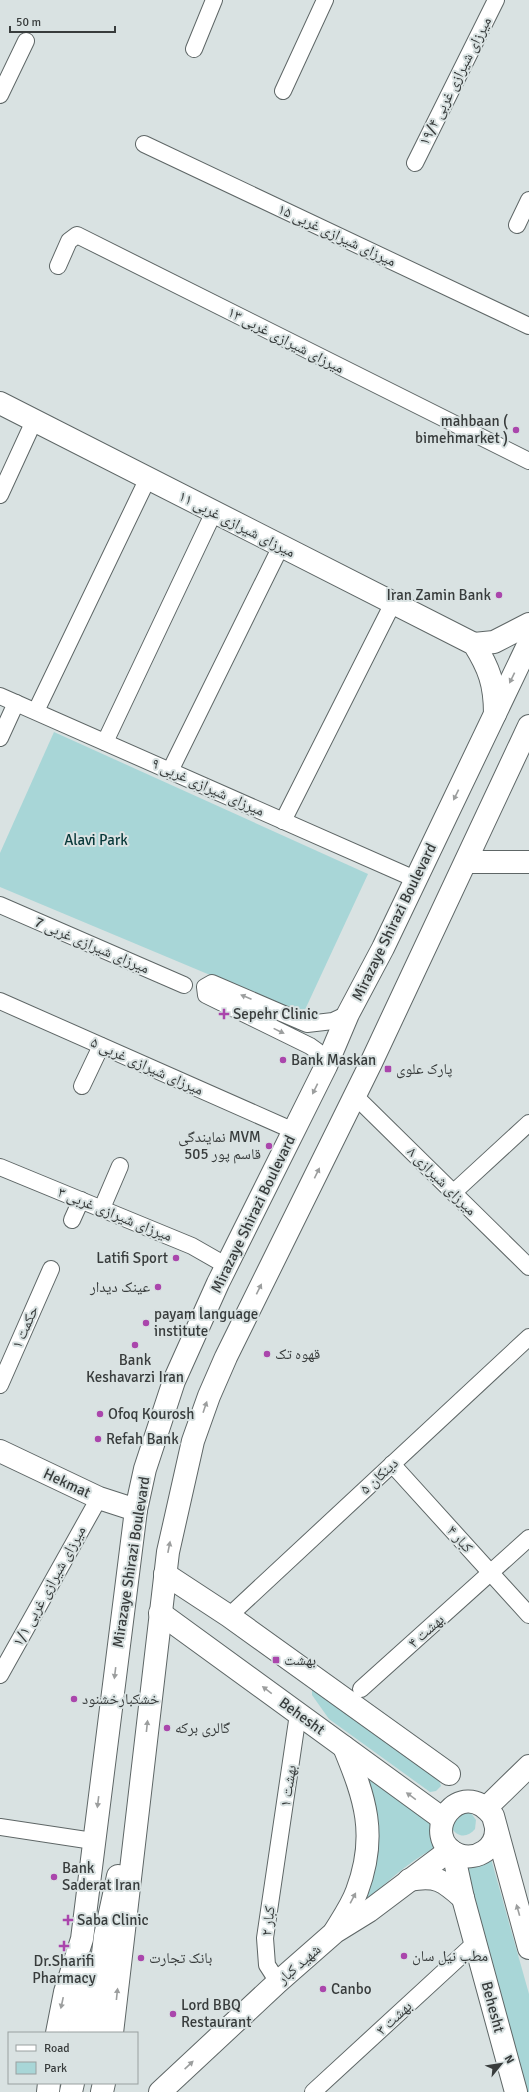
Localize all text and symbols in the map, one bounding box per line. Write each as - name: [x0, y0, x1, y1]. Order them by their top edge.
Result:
- scale bar: [10, 8, 115, 34]
- street label: ۱۹/۴ میرزای شیرازی غربی: [415, 14, 496, 149]
- text: 50 m: [16, 15, 41, 30]
- street label: ۱۵ میرزای شیرازی غربی: [275, 200, 399, 271]
- street label: ۱۳ میرزای شیرازی غربی: [224, 303, 347, 378]
- place label: mahbaan ( bimehmarket ): [415, 412, 508, 447]
- marker: mahbaan ( bimehmarket ): [511, 425, 521, 435]
- street label: میرزای شیرازی غربی ۱۱: [175, 487, 298, 562]
- place label: Iran Zamin Bank: [386, 586, 491, 604]
- marker: Iran Zamin Bank: [494, 590, 504, 600]
- one-way arrow: [509, 673, 515, 684]
- street label: میرزای شیرازی غربی ۹: [148, 754, 267, 821]
- one-way arrow: [453, 790, 459, 801]
- park label: Alavi Park: [64, 831, 128, 849]
- street label: Mirazaye Shirazi Boulevard: [348, 840, 440, 1004]
- street label: میرزای شیرازی غربی 7: [31, 913, 152, 978]
- one-way arrow: [240, 994, 251, 1000]
- place label: Sepehr Clinic: [233, 1005, 318, 1023]
- marker: Sepehr Clinic: [218, 1008, 230, 1020]
- one-way arrow: [273, 1028, 285, 1034]
- street label: ۵ میرزای شیرازی غربی: [87, 1033, 206, 1100]
- place label: Bank Maskan: [291, 1051, 376, 1069]
- marker: Bank Maskan: [278, 1055, 288, 1065]
- place label: پارک علوی: [396, 1060, 452, 1079]
- marker: پارک علوی: [383, 1064, 393, 1074]
- one-way arrow: [311, 1084, 318, 1095]
- place label: نمایندگی MVM 505 قاسم پور: [178, 1128, 261, 1164]
- street label: Mirazaye Shirazi Boulevard: [207, 1132, 299, 1296]
- marker: نمایندگی MVM 505 قاسم پور: [264, 1141, 274, 1151]
- street label: ۸ میرزای شیرازی: [403, 1143, 480, 1220]
- one-way arrow: [314, 1167, 320, 1179]
- street label: ۳ میرزای شیرازی غربی: [55, 1183, 175, 1246]
- place label: Latifi Sport: [96, 1249, 168, 1267]
- marker: Latifi Sport: [171, 1253, 181, 1263]
- place label: عینک دیدار: [89, 1278, 150, 1296]
- marker: عینک دیدار: [153, 1282, 163, 1292]
- one-way arrow: [256, 1284, 263, 1295]
- street label: ۱ حکمت: [8, 1302, 43, 1351]
- place label: payam language institute: [154, 1305, 258, 1340]
- marker: payam language institute: [141, 1318, 151, 1328]
- marker: Bank Keshavarzi Iran: [130, 1340, 140, 1350]
- place label: قهوه تک: [275, 1345, 320, 1363]
- marker: قهوه تک: [262, 1349, 272, 1359]
- place label: Bank Keshavarzi Iran: [86, 1351, 184, 1386]
- one-way arrow: [202, 1401, 208, 1413]
- place label: Ofoq Kourosh: [108, 1405, 194, 1423]
- marker: Ofoq Kourosh: [95, 1409, 105, 1419]
- place label: Refah Bank: [106, 1430, 179, 1448]
- marker: Refah Bank: [93, 1434, 103, 1444]
- street label: ۵ دینکان: [356, 1454, 402, 1499]
- street label: Hekmat: [41, 1464, 93, 1502]
- street label: Mirazaye Shirazi Boulevard: [109, 1475, 153, 1649]
- street label: ۴ کبار: [443, 1522, 477, 1556]
- street label: ۱/۱ میرزای شیرازی غربی: [8, 1523, 90, 1650]
- one-way arrow: [166, 1540, 172, 1553]
- street label: ۴ بهشت: [404, 1610, 448, 1652]
- place label: بهشت: [284, 1651, 316, 1669]
- marker: بهشت: [271, 1655, 281, 1665]
- one-way arrow: [111, 1667, 118, 1679]
- one-way arrow: [261, 1686, 272, 1694]
- place label: خشکبارخشنود: [82, 1690, 160, 1708]
- street label: Behesht: [276, 1693, 328, 1739]
- marker: خشکبارخشنود: [69, 1694, 79, 1704]
- place label: گالری برکه: [175, 1719, 230, 1738]
- one-way arrow: [144, 1720, 150, 1732]
- marker: گالری برکه: [162, 1723, 172, 1733]
- street label: ۱ بهشت: [276, 1764, 300, 1808]
- one-way arrow: [406, 1792, 417, 1800]
- one-way arrow: [95, 1796, 101, 1808]
- place label: Bank Saderat Iran: [62, 1859, 140, 1894]
- marker: Bank Saderat Iran: [49, 1872, 59, 1882]
- one-way arrow: [350, 1892, 357, 1904]
- one-way arrow: [515, 1904, 521, 1916]
- street label: ۲ کبار: [257, 1905, 279, 1937]
- place label: Saba Clinic: [77, 1911, 149, 1929]
- marker: Saba Clinic: [62, 1914, 74, 1926]
- street label: شهید کبار: [273, 1940, 324, 1988]
- marker: Dr.Sharifi Pharmacy: [59, 1941, 69, 1951]
- place label: مطب نیل سان: [412, 1947, 488, 1966]
- place label: بانک تجارت: [149, 1949, 212, 1967]
- marker: مطب نیل سان: [399, 1951, 409, 1961]
- place label: Dr.Sharifi Pharmacy: [32, 1952, 96, 1987]
- marker: بانک تجارت: [136, 1953, 146, 1963]
- street label: Behesht: [478, 1979, 508, 2035]
- place label: Canbo: [331, 1980, 372, 1998]
- marker: Canbo: [318, 1984, 328, 1994]
- one-way arrow: [114, 1988, 120, 2000]
- place label: Lord BBQ Restaurant: [181, 1996, 251, 2031]
- one-way arrow: [59, 1997, 65, 2009]
- street label: ۳ بهشت: [372, 1997, 416, 2039]
- marker: Lord BBQ Restaurant: [168, 2009, 178, 2019]
- legend: [8, 2032, 138, 2084]
- text: Road: [44, 2041, 70, 2056]
- north arrow: [481, 2044, 521, 2084]
- text: N: [502, 2053, 517, 2066]
- text: Park: [44, 2061, 67, 2076]
- one-way arrow: [184, 2061, 194, 2070]

